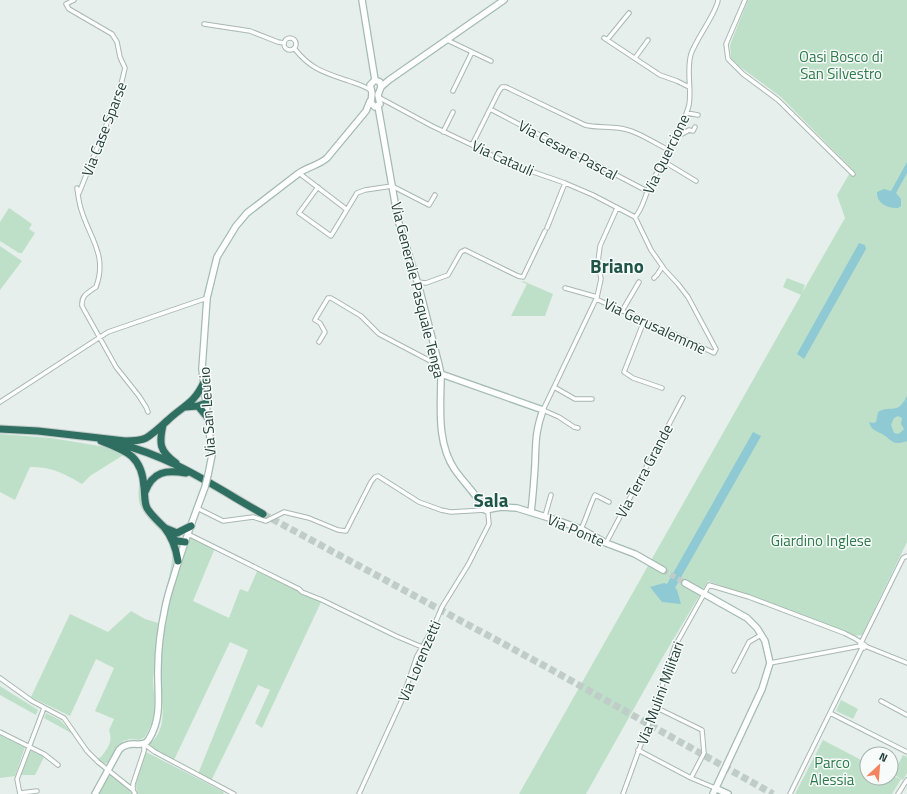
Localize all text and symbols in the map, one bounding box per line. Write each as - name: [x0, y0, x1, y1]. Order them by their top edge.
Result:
- park label: Oasi Bosco di San Silvestro: [799, 45, 883, 85]
- street label: Via Case Sparse: [75, 78, 133, 180]
- street label: Via Quercione: [637, 110, 695, 198]
- street label: Via Cesare Pascal: [514, 114, 622, 186]
- street label: Via Catauli: [468, 134, 538, 182]
- street label: Via Generale Pasquale Tenga: [385, 200, 451, 381]
- district label: Briano: [590, 251, 644, 280]
- street label: Via Gerusalemme: [600, 292, 710, 360]
- street label: Via San Leucio: [192, 366, 222, 458]
- street label: Via Terra Grande: [610, 420, 678, 522]
- district label: Sala: [474, 485, 509, 514]
- street label: Via Ponte: [544, 508, 608, 552]
- park label: Giardino Inglese: [771, 529, 871, 552]
- street label: Via Lorenzetti: [391, 617, 447, 705]
- street label: Via Mulini Militari: [631, 638, 689, 748]
- north arrow: [859, 746, 899, 786]
- text: N: [876, 748, 890, 766]
- park label: Parco Alessia: [810, 751, 855, 791]

